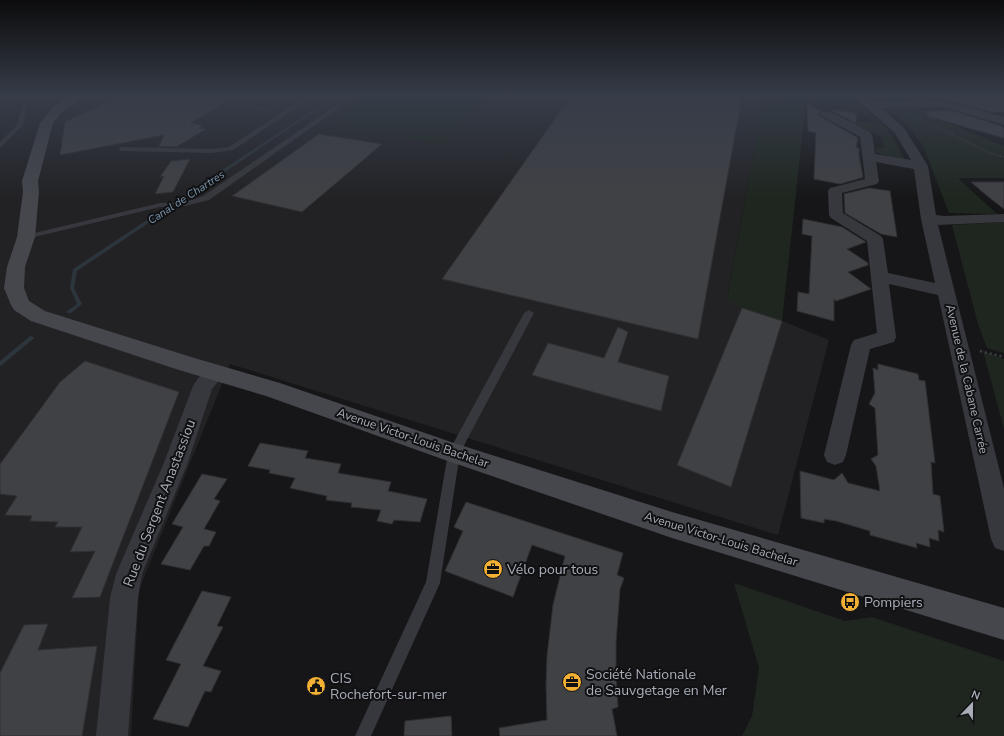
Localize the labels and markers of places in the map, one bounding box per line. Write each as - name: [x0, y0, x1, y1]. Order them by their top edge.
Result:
- office icon: Vélo pour tous: [482, 558, 504, 580]
- place label: Vélo pour tous: [506, 560, 599, 579]
- bus stop icon: Pompiers: [839, 591, 861, 613]
- place label: Pompiers: [864, 593, 923, 612]
- place label: Société Nationale de Sauvgetage en Mer: [586, 665, 727, 700]
- place label: CIS Rochefort-sur-mer: [330, 669, 447, 704]
- office icon: Société Nationale de Sauvgetage en Mer: [561, 671, 583, 693]
- public building icon: CIS Rochefort-sur-mer: [305, 675, 327, 697]

